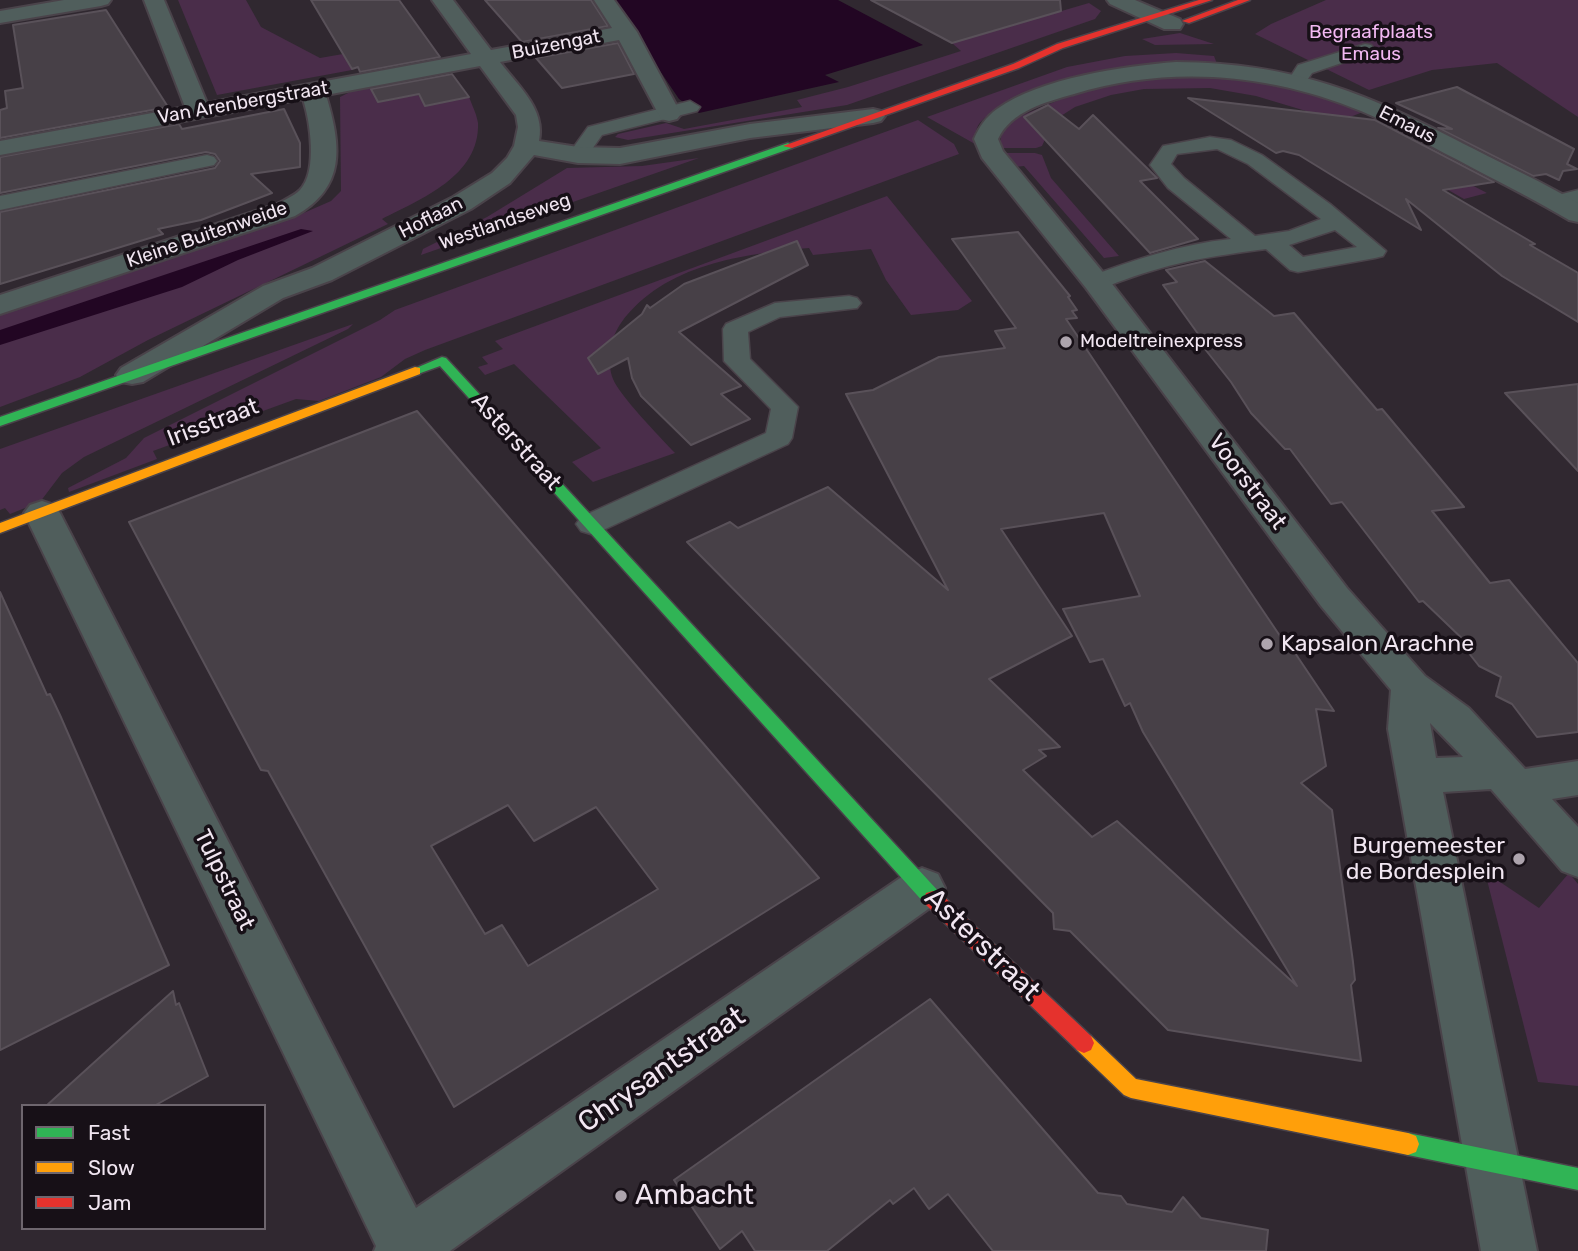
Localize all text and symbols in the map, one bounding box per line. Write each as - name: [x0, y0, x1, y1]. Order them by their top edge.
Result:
- park label: Begraafplaats Emaus: [1309, 22, 1433, 66]
- street label: Buizengat: [510, 25, 602, 65]
- street label: Van Arenbergstraat: [156, 77, 330, 129]
- street label: Emaus: [1375, 101, 1439, 149]
- street label: Westlandseweg: [436, 189, 574, 255]
- street label: Hoflaan: [395, 192, 467, 244]
- street label: Kleine Buitenweide: [124, 197, 290, 273]
- place label: Modeltreinexpress: [1080, 331, 1243, 353]
- marker: Modeltreinexpress: [1058, 334, 1074, 350]
- street label: Asterstraat: [465, 388, 567, 496]
- street label: Irisstraat: [163, 393, 263, 453]
- street label: Voorstraat: [1202, 429, 1292, 535]
- place label: Kapsalon Arachne: [1281, 630, 1474, 658]
- marker: Kapsalon Arachne: [1259, 636, 1275, 652]
- street label: Tulpstraat: [188, 825, 260, 935]
- place label: Burgemeester de Bordesplein: [1346, 832, 1505, 886]
- marker: Burgemeester de Bordesplein: [1511, 851, 1527, 867]
- street label: Asterstraat: [917, 882, 1047, 1008]
- street label: Chrysantstraat: [572, 1000, 752, 1140]
- legend: [21, 1104, 266, 1230]
- text: Fast: [88, 1120, 130, 1145]
- text: Slow: [88, 1155, 135, 1180]
- place label: Ambacht: [635, 1179, 754, 1213]
- marker: Ambacht: [613, 1188, 629, 1204]
- text: Jam: [88, 1190, 132, 1215]

